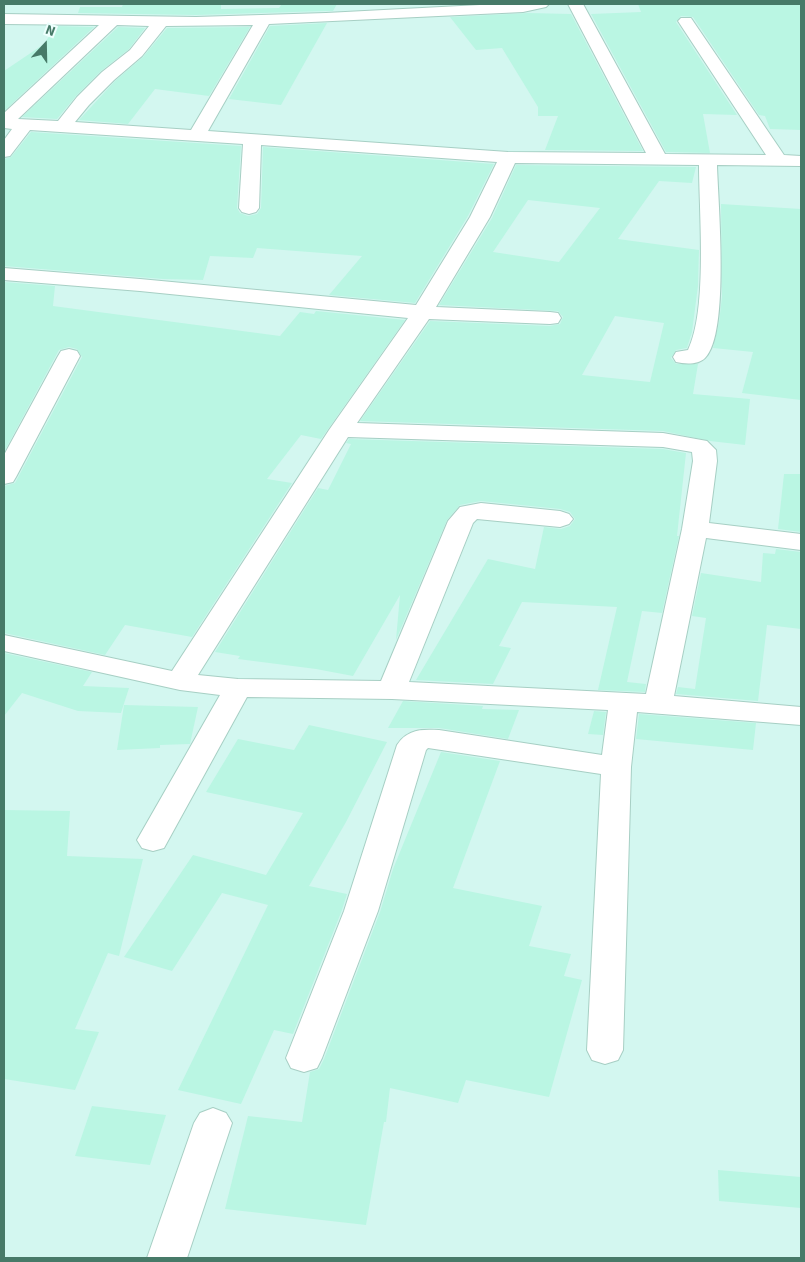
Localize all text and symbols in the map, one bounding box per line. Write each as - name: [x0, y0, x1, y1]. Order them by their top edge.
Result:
- north arrow: [20, 20, 70, 70]
- text: N: [42, 20, 58, 42]

